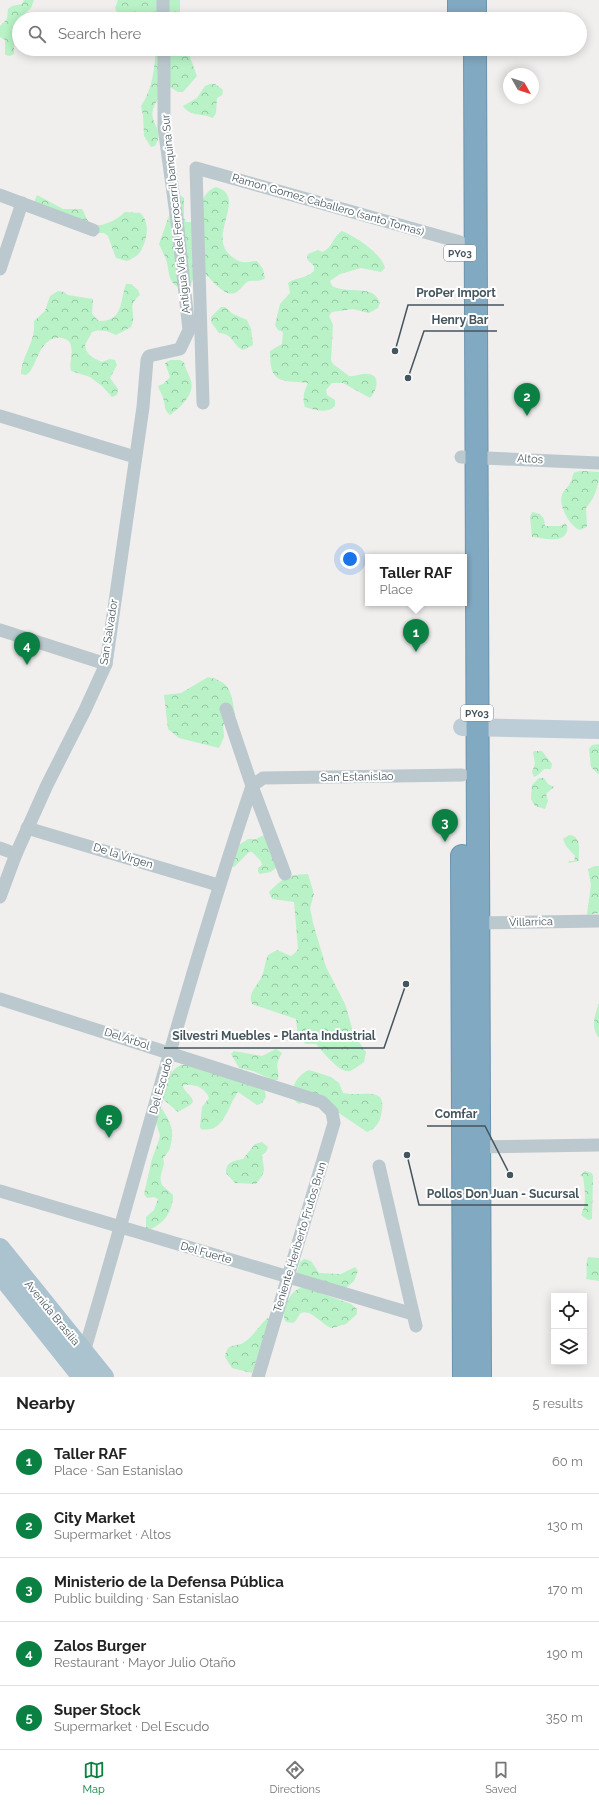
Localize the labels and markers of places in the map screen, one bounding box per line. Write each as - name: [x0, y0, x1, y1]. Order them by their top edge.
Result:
- callout: ProPer Import: [408, 281, 504, 305]
- callout: Henry Bar: [424, 307, 497, 331]
- pin: 2: [514, 383, 540, 416]
- pin: 1: [403, 619, 429, 652]
- pin: 4: [14, 632, 40, 665]
- pin: 3: [432, 809, 458, 842]
- callout: Silvestri Muebles - Planta Industrial: [164, 1024, 384, 1048]
- callout: Comfar: [427, 1102, 485, 1126]
- pin: 5: [96, 1105, 122, 1138]
- callout: Pollos Don Juan - Sucursal: [419, 1181, 588, 1205]

